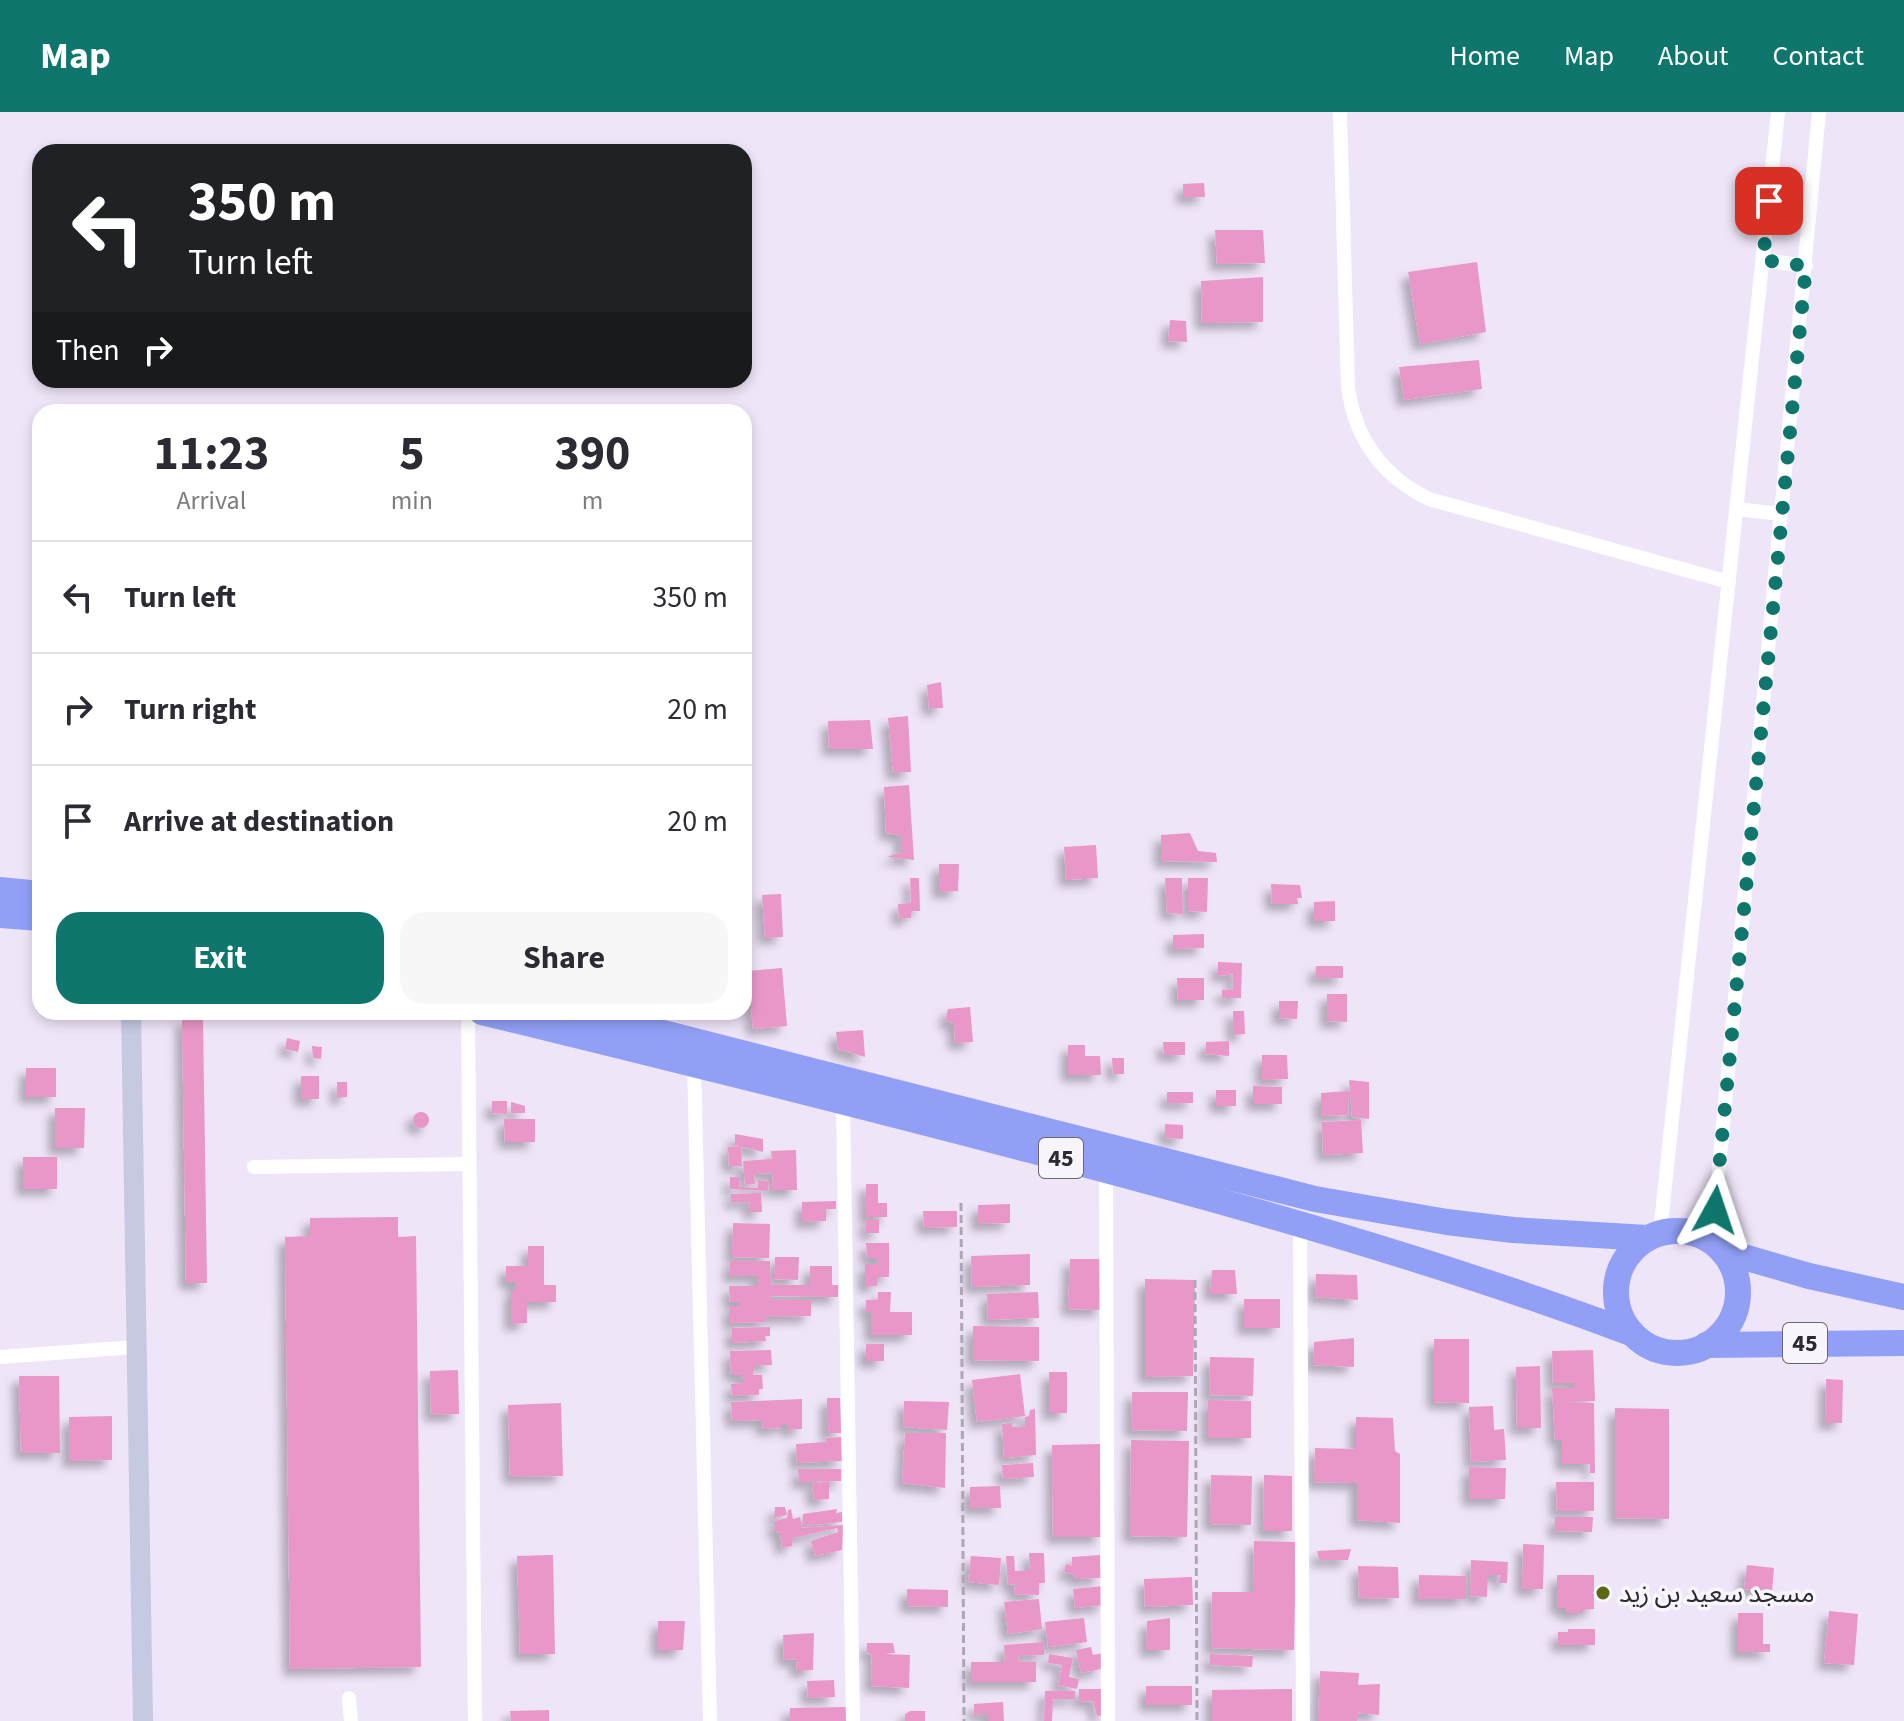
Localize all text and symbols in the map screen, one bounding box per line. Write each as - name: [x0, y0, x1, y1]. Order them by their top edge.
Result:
- text: Map: [40, 29, 111, 83]
- text: Home: [1449, 36, 1520, 76]
- text: Map: [1564, 36, 1614, 76]
- text: About: [1658, 36, 1729, 76]
- text: Contact: [1773, 36, 1864, 76]
- text: 350 m: [188, 163, 336, 242]
- pin: [1735, 167, 1803, 235]
- icon: left: [56, 176, 160, 280]
- icon: arrive: [1747, 179, 1791, 223]
- text: Turn left: [188, 237, 313, 288]
- icon: right: [136, 328, 180, 372]
- text: Then: [56, 329, 120, 372]
- text: 11:23: [153, 420, 269, 488]
- text: 5: [399, 420, 425, 488]
- text: 390: [554, 420, 630, 488]
- text: Arrival: [176, 482, 246, 519]
- text: min: [391, 482, 433, 519]
- text: m: [582, 482, 603, 519]
- icon: left: [56, 575, 100, 619]
- text: Turn left: [124, 576, 236, 619]
- text: 350 m: [652, 576, 728, 619]
- icon: right: [56, 687, 100, 731]
- text: Turn right: [124, 688, 256, 731]
- text: 20 m: [667, 688, 728, 731]
- icon: arrive: [56, 799, 100, 843]
- text: Arrive at destination: [124, 800, 394, 843]
- text: 20 m: [667, 800, 728, 843]
- button: Exit: [56, 912, 384, 1004]
- button: Share: [400, 912, 728, 1004]
- road number: 45: [1039, 1138, 1083, 1178]
- position arrow: [1673, 1168, 1757, 1252]
- road number: 45: [1783, 1323, 1827, 1363]
- place label: مسجد سعيد بن زيد: [1619, 1575, 1815, 1612]
- marker: مسجد سعيد بن زيد: [1594, 1584, 1612, 1602]

